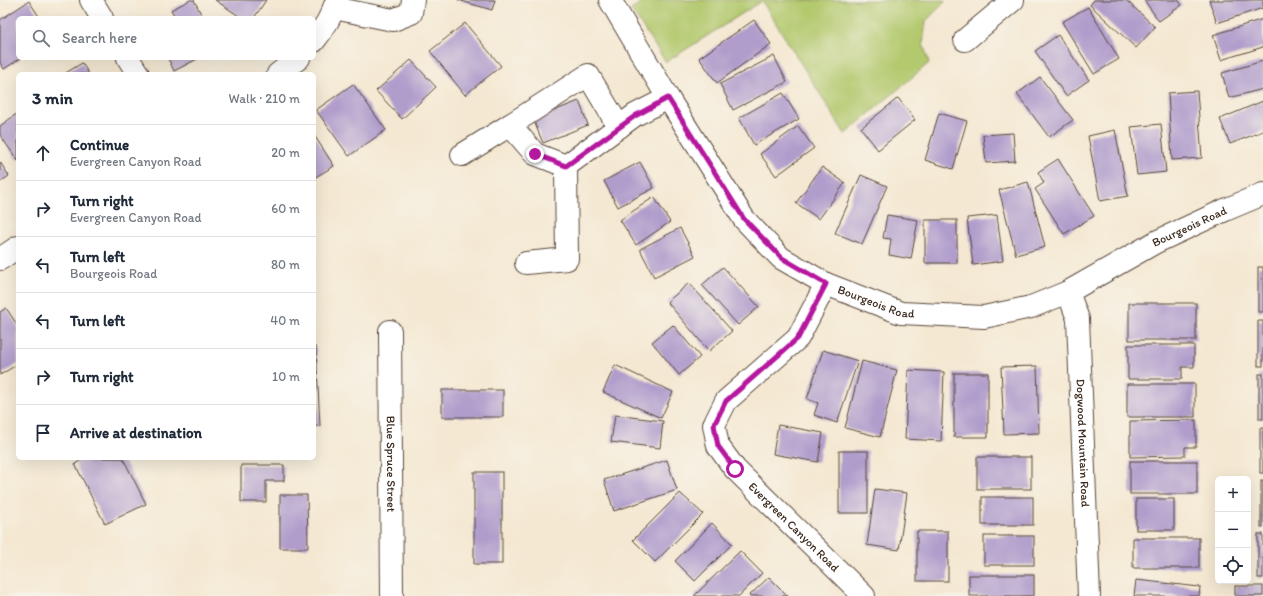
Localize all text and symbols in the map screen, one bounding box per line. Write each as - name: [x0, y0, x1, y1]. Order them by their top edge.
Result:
- search box: [16, 16, 316, 60]
- icon: search: [30, 27, 52, 49]
- text: Search here: [62, 29, 137, 47]
- text: 3 min: [32, 88, 73, 108]
- text: Walk · 210 m: [229, 91, 300, 106]
- text: Continue: [70, 136, 129, 154]
- icon: ahead: [32, 142, 54, 164]
- text: 20 m: [271, 145, 300, 160]
- route end: [526, 145, 544, 163]
- text: Evergreen Canyon Road: [70, 154, 202, 169]
- text: Turn right: [70, 192, 134, 210]
- icon: right: [32, 198, 54, 220]
- text: 60 m: [271, 201, 300, 216]
- street label: Bourgeois Road: [1150, 203, 1229, 250]
- text: Evergreen Canyon Road: [70, 210, 202, 225]
- text: Turn left: [70, 248, 125, 266]
- icon: left: [32, 254, 54, 276]
- text: 80 m: [271, 257, 300, 272]
- text: Bourgeois Road: [70, 266, 157, 281]
- street label: Bourgeois Road: [836, 282, 915, 321]
- icon: left: [32, 310, 54, 332]
- text: Turn left: [70, 312, 125, 330]
- text: 40 m: [270, 313, 300, 328]
- icon: right: [32, 366, 54, 388]
- text: Turn right: [70, 368, 134, 386]
- text: 10 m: [272, 369, 300, 384]
- street label: Dogwood Mountain Road: [1073, 379, 1092, 508]
- street label: Blue Spruce Street: [384, 416, 398, 513]
- icon: arrive: [32, 422, 54, 444]
- text: Arrive at destination: [70, 424, 202, 442]
- route start: [726, 460, 744, 478]
- map controls: [1215, 476, 1251, 584]
- button: +: [1215, 476, 1251, 512]
- street label: Evergreen Canyon Road: [746, 479, 843, 575]
- button: −: [1215, 512, 1251, 548]
- button: locate: [1215, 548, 1251, 584]

